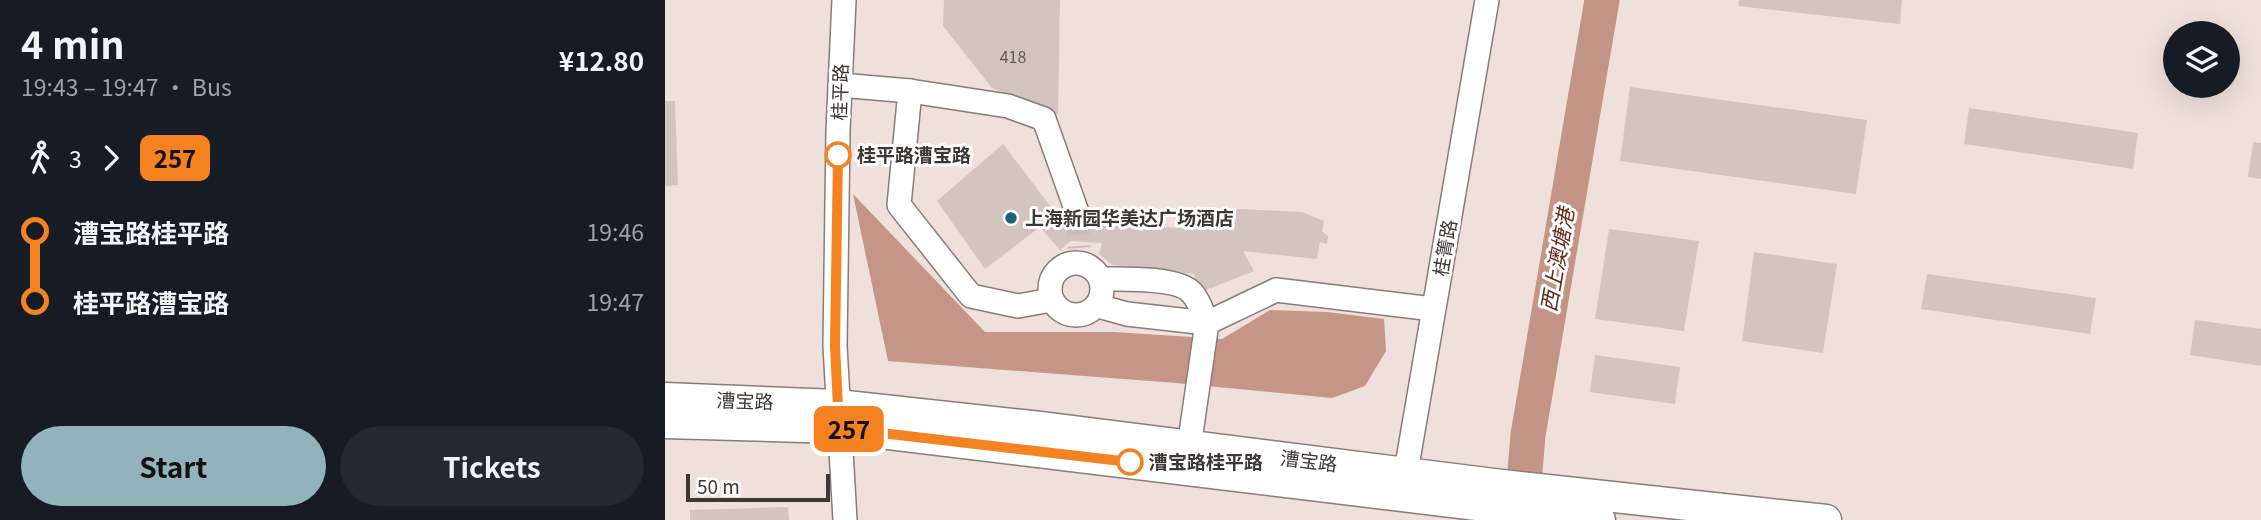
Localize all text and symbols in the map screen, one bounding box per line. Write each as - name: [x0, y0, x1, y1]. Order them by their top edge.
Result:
- text: 4 min: [21, 15, 125, 70]
- map controls: [2163, 21, 2240, 98]
- button: layers: [2163, 21, 2240, 98]
- text: ¥12.80: [559, 41, 644, 78]
- house number: 418: [1000, 44, 1026, 68]
- street label: 桂平路: [824, 63, 853, 121]
- text: 19:43 – 19:47 · Bus: [21, 69, 232, 103]
- icon: walk: [21, 139, 59, 177]
- icon: forward: [92, 139, 130, 177]
- text: 257: [154, 140, 196, 175]
- place label: 桂平路漕宝路: [857, 140, 971, 167]
- text: 3: [69, 141, 82, 175]
- marker: 桂平路漕宝路: [825, 142, 851, 168]
- water label: 西上澳塘港: [1532, 202, 1580, 314]
- place label: 上海新园华美达广场酒店: [1025, 203, 1234, 230]
- marker: 上海新园华美达广场酒店: [1003, 210, 1019, 226]
- text: 漕宝路桂平路: [73, 213, 229, 250]
- text: 19:46: [587, 214, 644, 248]
- street label: 桂箐路: [1425, 217, 1462, 278]
- text: 桂平路漕宝路: [73, 283, 229, 320]
- text: 19:47: [587, 284, 644, 318]
- street label: 漕宝路: [716, 385, 774, 414]
- line badge: 257: [809, 406, 889, 452]
- text: 257: [828, 411, 870, 446]
- button: Start: [21, 426, 326, 506]
- button: Tickets: [340, 426, 644, 506]
- street label: 漕宝路: [1279, 443, 1339, 476]
- place label: 漕宝路桂平路: [1149, 447, 1263, 474]
- marker: 漕宝路桂平路: [1117, 449, 1143, 475]
- scale bar: [686, 471, 829, 503]
- text: 50 m: [697, 472, 740, 499]

